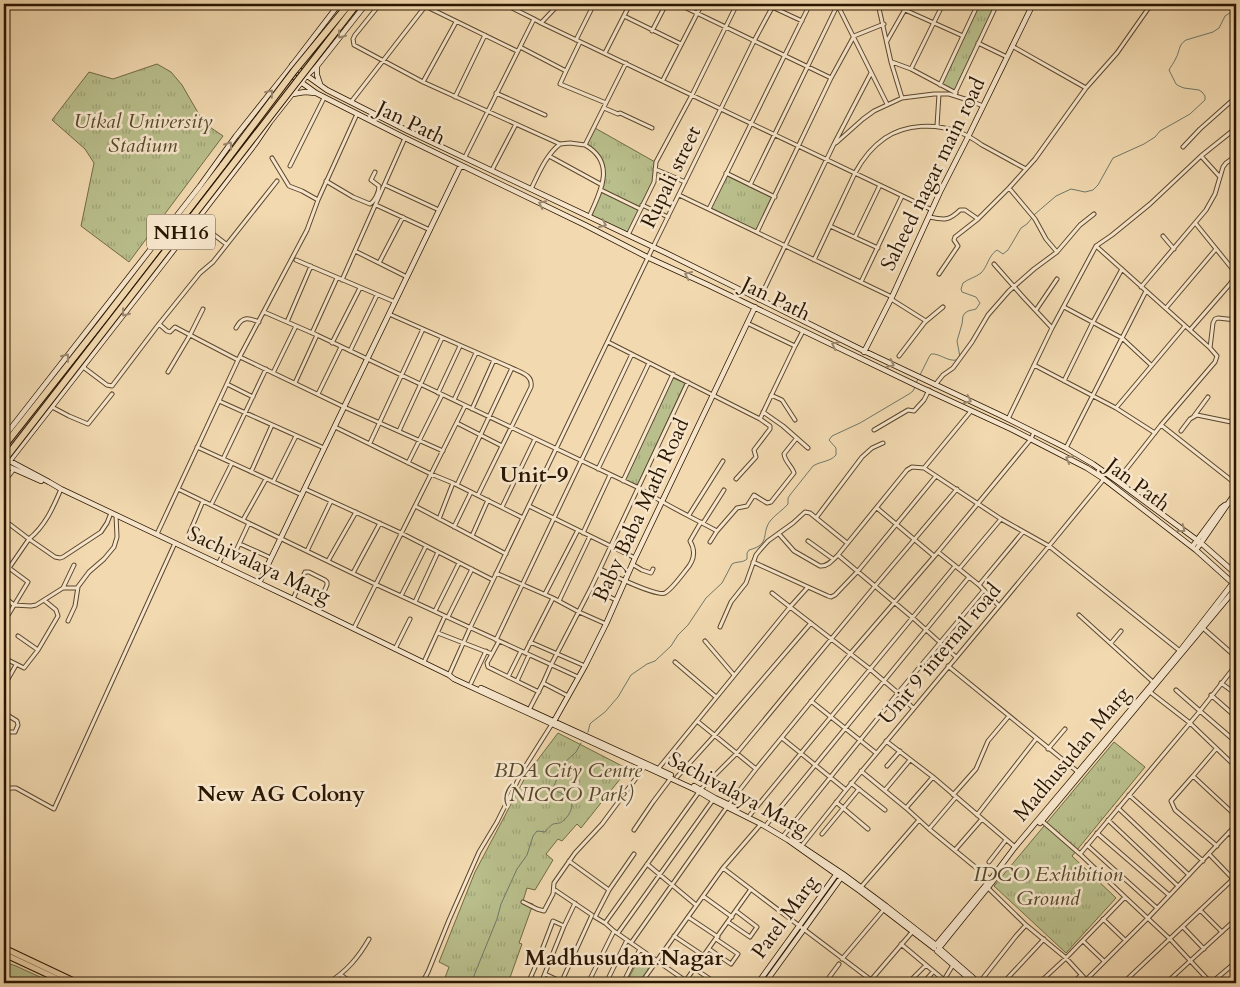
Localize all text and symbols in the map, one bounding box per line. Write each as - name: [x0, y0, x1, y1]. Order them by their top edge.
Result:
- one-way arrow: [339, 29, 347, 38]
- street label: Saheed nagar main road: [874, 72, 992, 276]
- one-way arrow: [264, 90, 272, 99]
- street label: Jan Path: [369, 93, 451, 152]
- park label: Utkal University Stadium: [73, 107, 213, 160]
- street label: Rupali street: [634, 121, 708, 233]
- one-way arrow: [223, 141, 232, 151]
- one-way arrow: [538, 200, 547, 210]
- road number: NH16: [147, 214, 215, 250]
- one-way arrow: [598, 218, 607, 228]
- street label: Jan Path: [734, 269, 816, 328]
- one-way arrow: [684, 271, 693, 282]
- one-way arrow: [122, 307, 130, 316]
- one-way arrow: [831, 341, 840, 351]
- one-way arrow: [61, 354, 69, 363]
- one-way arrow: [886, 358, 895, 368]
- one-way arrow: [963, 394, 972, 405]
- street label: Baby Baba Math Road: [586, 413, 696, 607]
- street label: Jan Path: [1098, 450, 1176, 519]
- one-way arrow: [1065, 455, 1074, 465]
- district label: Unit-9: [500, 460, 568, 490]
- street label: Sachivalaya Marg: [183, 519, 335, 611]
- one-way arrow: [1176, 523, 1185, 531]
- street label: Unit 9 internal road: [872, 577, 1008, 731]
- street label: Madhusudan Marg: [1007, 680, 1137, 828]
- street label: Sachivalaya Marg: [663, 745, 813, 843]
- park label: BDA City Centre (NICCO Park): [494, 756, 643, 809]
- district label: New AG Colony: [197, 779, 365, 809]
- park label: IDCO Exhibition Ground: [973, 860, 1123, 913]
- street label: Patel Marg: [745, 869, 825, 965]
- district label: Madhusudan Nagar: [525, 943, 724, 973]

